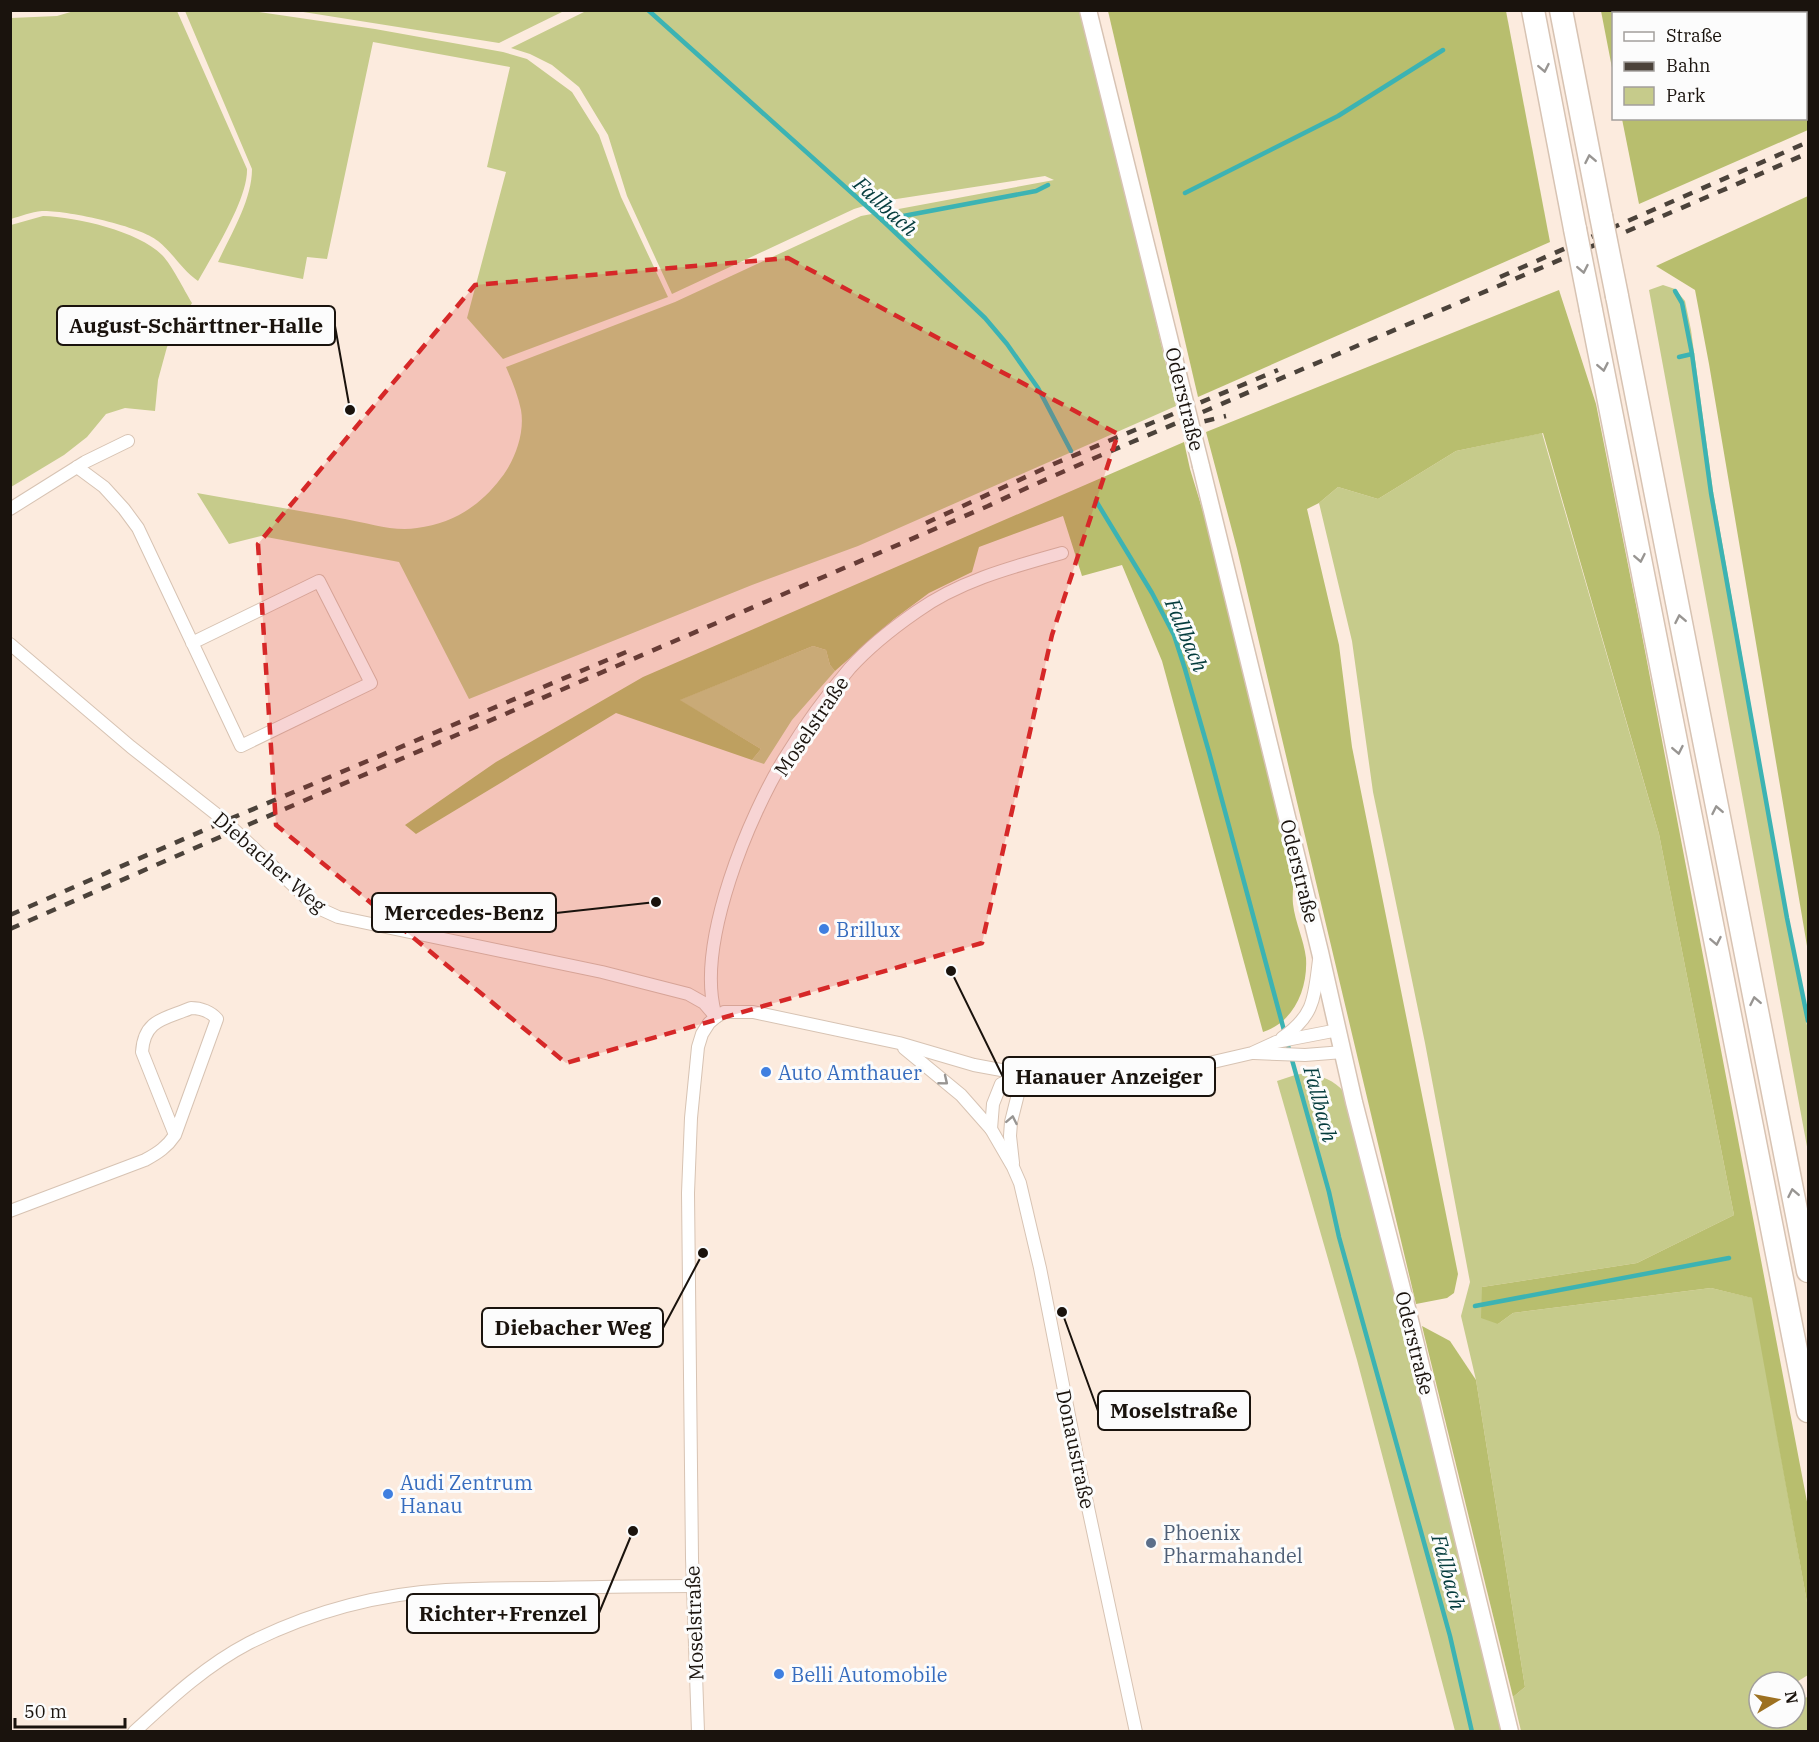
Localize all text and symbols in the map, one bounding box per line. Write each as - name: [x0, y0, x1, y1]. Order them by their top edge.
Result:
- legend: [1612, 12, 1807, 120]
- text: Straße: [1666, 24, 1722, 47]
- text: Bahn: [1666, 54, 1711, 77]
- one-way arrow: [1537, 63, 1550, 73]
- text: Park: [1666, 84, 1706, 107]
- one-way arrow: [1584, 154, 1597, 164]
- water label: Fallbach: [847, 169, 924, 243]
- one-way arrow: [1576, 264, 1589, 274]
- callout: August-Schärttner-Halle: [57, 306, 335, 345]
- text: August-Schärttner-Halle: [69, 311, 323, 339]
- street label: Oderstraße: [1159, 344, 1211, 454]
- one-way arrow: [1596, 362, 1609, 372]
- one-way arrow: [1633, 553, 1646, 563]
- water label: Fallbach: [1159, 593, 1215, 676]
- one-way arrow: [1674, 614, 1687, 624]
- street label: Moselstraße: [768, 671, 854, 781]
- one-way arrow: [1671, 744, 1684, 754]
- street label: Diebacher Weg: [208, 805, 332, 919]
- one-way arrow: [1711, 805, 1724, 815]
- street label: Oderstraße: [1274, 816, 1326, 926]
- callout: Mercedes-Benz: [372, 893, 556, 932]
- text: Mercedes-Benz: [384, 898, 544, 926]
- place label: Brillux: [836, 916, 900, 943]
- marker: Brillux: [817, 922, 831, 936]
- one-way arrow: [1709, 936, 1722, 946]
- one-way arrow: [1749, 997, 1762, 1007]
- callout: Hanauer Anzeiger: [1003, 1057, 1215, 1096]
- place label: Auto Amthauer: [778, 1059, 922, 1086]
- text: Hanauer Anzeiger: [1015, 1062, 1203, 1090]
- water label: Fallbach: [1297, 1062, 1345, 1145]
- marker: Auto Amthauer: [759, 1065, 773, 1079]
- one-way arrow: [937, 1073, 948, 1084]
- one-way arrow: [1005, 1115, 1018, 1125]
- one-way arrow: [1787, 1188, 1800, 1198]
- street label: Oderstraße: [1389, 1288, 1441, 1398]
- callout: Diebacher Weg: [482, 1308, 663, 1347]
- text: Diebacher Weg: [495, 1313, 652, 1341]
- street label: Donaustraße: [1050, 1387, 1102, 1511]
- callout: Moselstraße: [1098, 1391, 1250, 1430]
- text: Moselstraße: [1110, 1396, 1238, 1424]
- place label: Audi Zentrum Hanau: [400, 1469, 533, 1519]
- marker: Audi Zentrum Hanau: [381, 1487, 395, 1501]
- place label: Phoenix Pharmahandel: [1163, 1519, 1303, 1569]
- water label: Fallbach: [1425, 1530, 1473, 1613]
- marker: Phoenix Pharmahandel: [1144, 1536, 1158, 1550]
- street label: Moselstraße: [678, 1565, 710, 1681]
- callout: Richter+Frenzel: [407, 1594, 599, 1633]
- text: Richter+Frenzel: [419, 1599, 587, 1627]
- place label: Belli Automobile: [791, 1661, 947, 1688]
- marker: Belli Automobile: [772, 1667, 786, 1681]
- north arrow: [1747, 1670, 1807, 1730]
- text: N: [1781, 1689, 1803, 1705]
- scale bar: [15, 1691, 124, 1729]
- text: 50 m: [24, 1700, 67, 1723]

